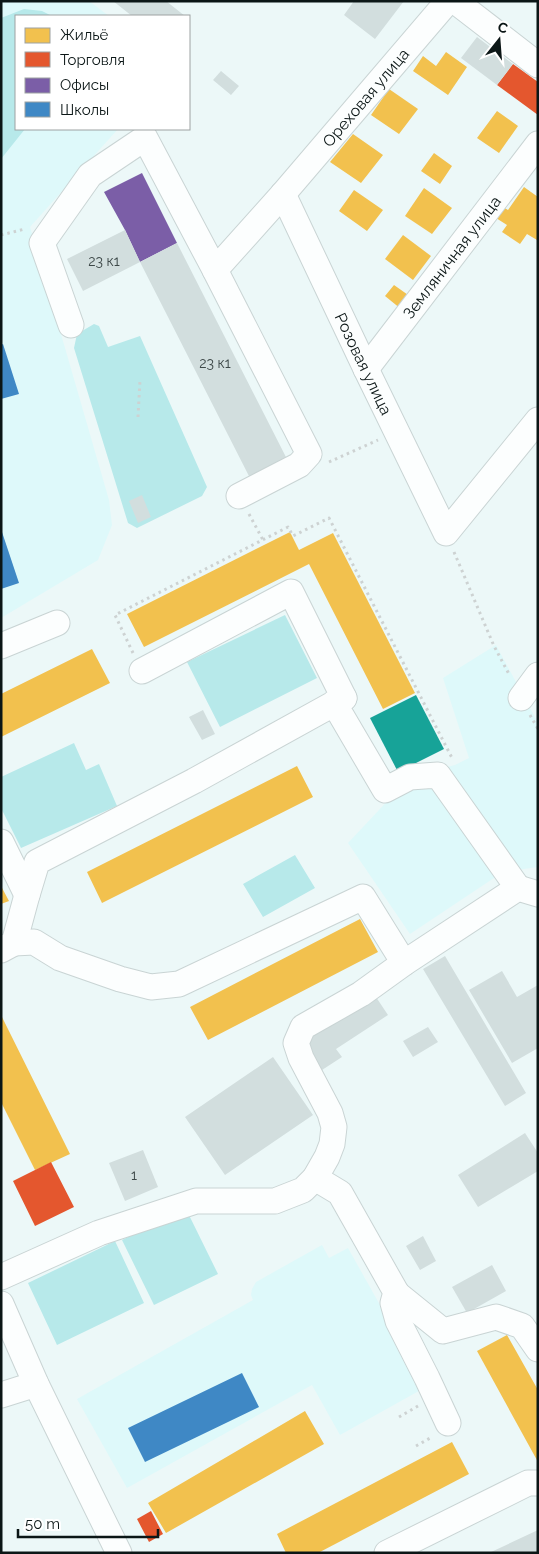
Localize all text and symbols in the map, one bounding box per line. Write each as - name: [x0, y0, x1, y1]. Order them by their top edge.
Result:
- legend: [15, 15, 190, 130]
- north arrow: [474, 15, 524, 65]
- text: С: [496, 19, 510, 37]
- text: Жильё: [60, 26, 109, 44]
- street label: Ореховая улица: [318, 44, 413, 150]
- text: Торговля: [60, 51, 125, 69]
- text: Офисы: [60, 76, 109, 94]
- text: Школы: [60, 101, 109, 119]
- street label: Земляничная улица: [399, 192, 504, 322]
- house number: 23 к1: [88, 253, 120, 269]
- street label: Розовая улица: [331, 310, 396, 418]
- house number: 23 к1: [199, 355, 231, 371]
- house number: 1: [131, 1167, 137, 1183]
- scale bar: [18, 1506, 158, 1538]
- text: 50 m: [25, 1515, 60, 1533]

